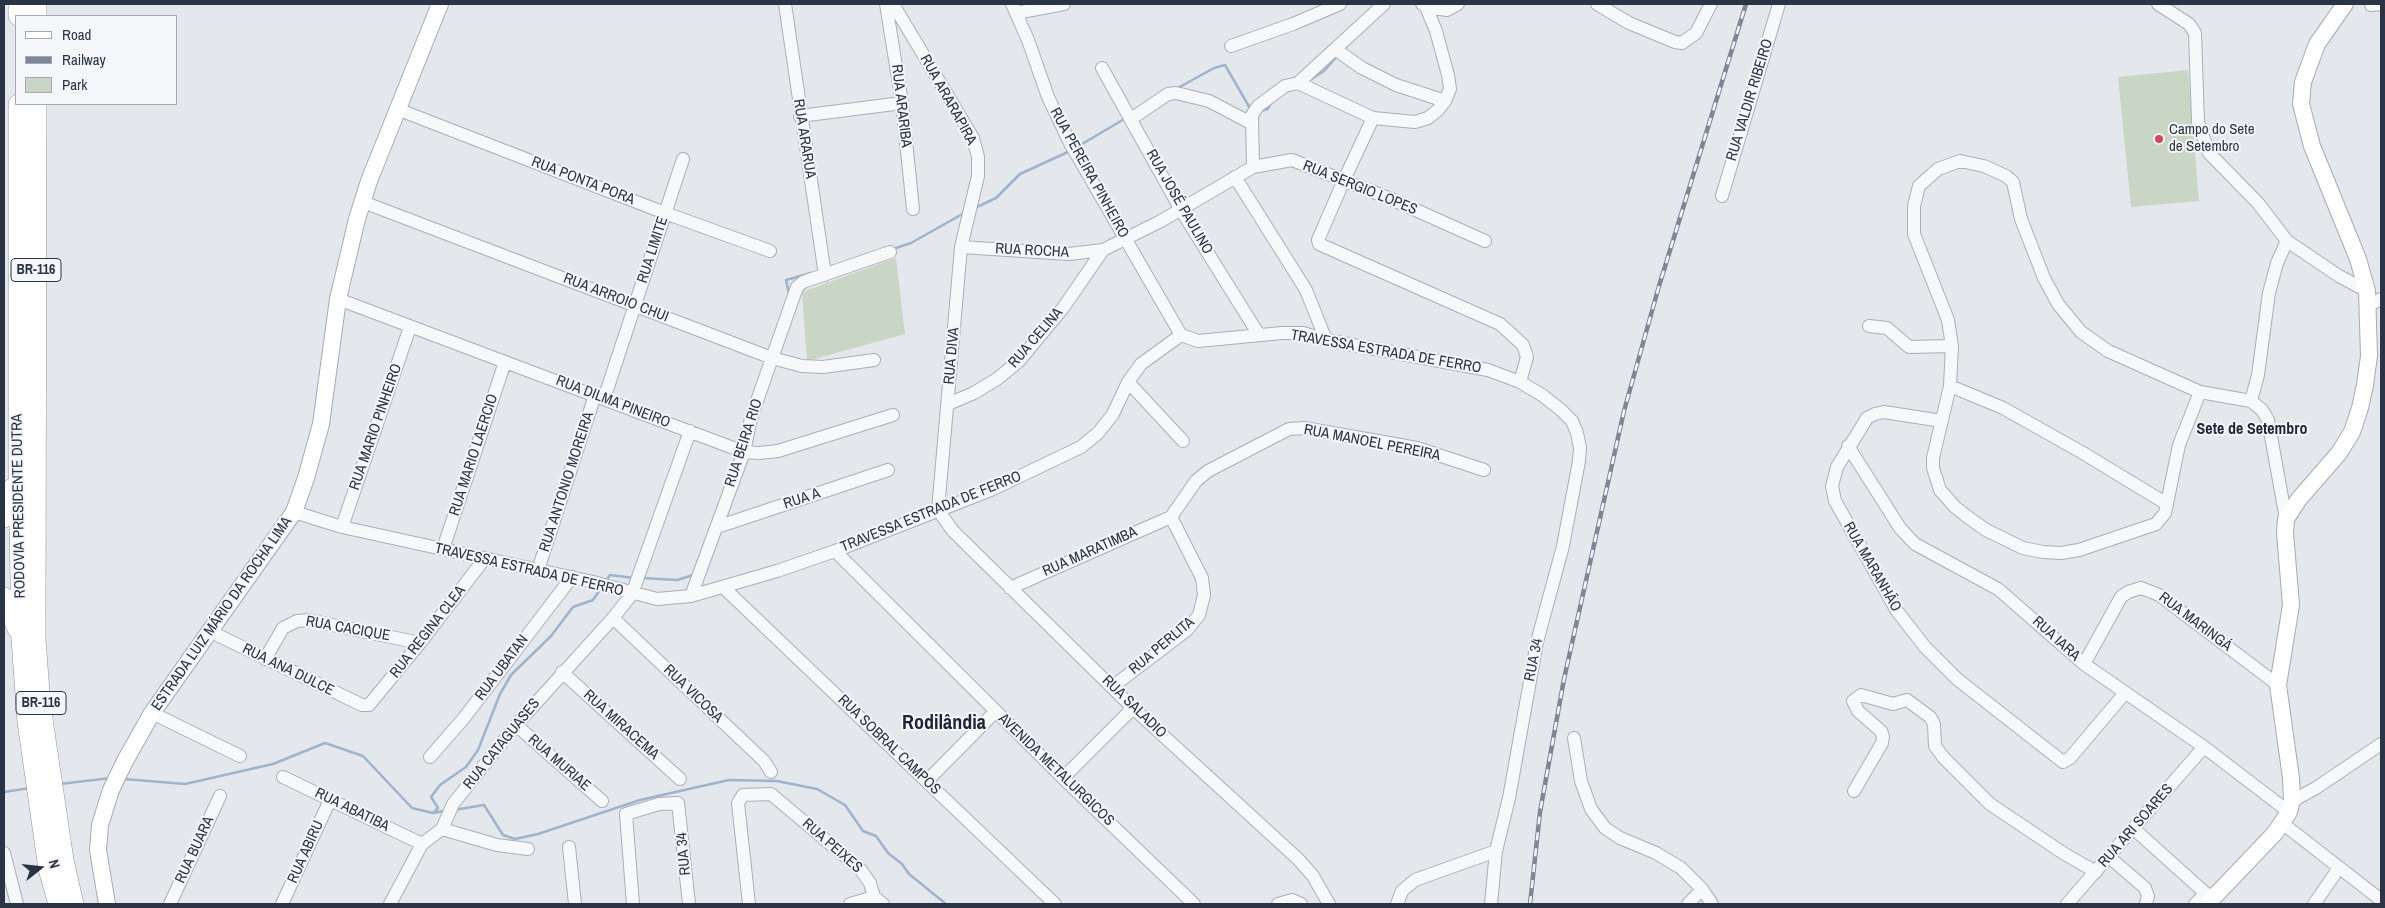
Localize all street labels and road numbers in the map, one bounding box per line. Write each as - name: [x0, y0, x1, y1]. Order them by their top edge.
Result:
- street label: RUA VALDIR RIBEIRO: [1723, 37, 1777, 163]
- street label: RUA ARARAPIRA: [916, 52, 980, 148]
- street label: RUA ARARIBA: [887, 64, 915, 148]
- street label: RUA ARARUA: [789, 98, 819, 180]
- street label: RUA PEREIRA PINHEIRO: [1046, 105, 1132, 241]
- street label: RUA JOSÉ PAULINO: [1142, 146, 1216, 258]
- street label: RUA PONTA PORA: [529, 153, 637, 209]
- street label: RUA SERGIO LOPES: [1300, 157, 1420, 219]
- street label: RUA LIMITE: [634, 214, 672, 286]
- street label: RUA ROCHA: [995, 240, 1069, 262]
- road number: BR-116: [11, 258, 61, 282]
- street label: RUA ARROIO CHUI: [561, 270, 671, 326]
- street label: RUA CELINA: [1005, 304, 1067, 372]
- street label: TRAVESSA ESTRADA DE FERRO: [1289, 326, 1483, 378]
- street label: RUA DIVA: [941, 327, 963, 385]
- street label: RUA MARIO PINHEIRO: [346, 361, 406, 493]
- street label: RUA DILMA PINEIRO: [553, 372, 673, 432]
- street label: RUA MARIO LAERCIO: [446, 392, 502, 518]
- street label: RUA BEIRA RIO: [721, 397, 767, 489]
- street label: RUA ANTONIO MOREIRA: [536, 410, 598, 554]
- street label: RODOVIA PRESIDENTE DUTRA: [8, 414, 30, 598]
- street label: RUA MANOEL PEREIRA: [1302, 421, 1442, 465]
- street label: TRAVESSA ESTRADA DE FERRO: [838, 467, 1024, 557]
- street label: RUA A: [781, 485, 823, 513]
- street label: ESTRADA LUIZ MÁRIO DA ROCHA LIMA: [148, 514, 296, 714]
- street label: RUA MARANHÃO: [1839, 519, 1905, 615]
- street label: RUA MARATIMBA: [1040, 523, 1140, 581]
- street label: TRAVESSA ESTRADA DE FERRO: [433, 539, 625, 601]
- street label: RUA REGINA CLEA: [386, 582, 470, 682]
- street label: RUA MARINGÁ: [2155, 589, 2235, 655]
- street label: RUA CACIQUE: [304, 613, 392, 645]
- street label: RUA PERLITA: [1126, 613, 1198, 679]
- street label: RUA IARA: [2028, 613, 2084, 665]
- street label: RUA UBATAN: [471, 632, 533, 704]
- street label: RUA 34: [1521, 637, 1547, 683]
- street label: RUA ANA DULCE: [239, 640, 337, 700]
- street label: RUA VICOSA: [659, 661, 727, 727]
- street label: RUA SALADIO: [1098, 672, 1170, 742]
- street label: RUA MIRACEMA: [579, 686, 663, 764]
- road number: BR-116: [16, 691, 66, 714]
- street label: RUA SOBRAL CAMPOS: [834, 691, 944, 799]
- street label: RUA CATAGUASES: [460, 695, 544, 793]
- street label: AVENIDA METALURGICOS: [994, 710, 1118, 830]
- street label: RUA MURIAE: [524, 731, 594, 795]
- street label: RUA ARI SOARES: [2095, 781, 2177, 871]
- street label: RUA ABATIBA: [312, 784, 392, 836]
- street label: RUA BUARA: [172, 814, 218, 886]
- street label: RUA PEIXES: [798, 815, 866, 877]
- street label: RUA ABIRU: [284, 818, 328, 886]
- street label: RUA 34: [673, 832, 695, 876]

